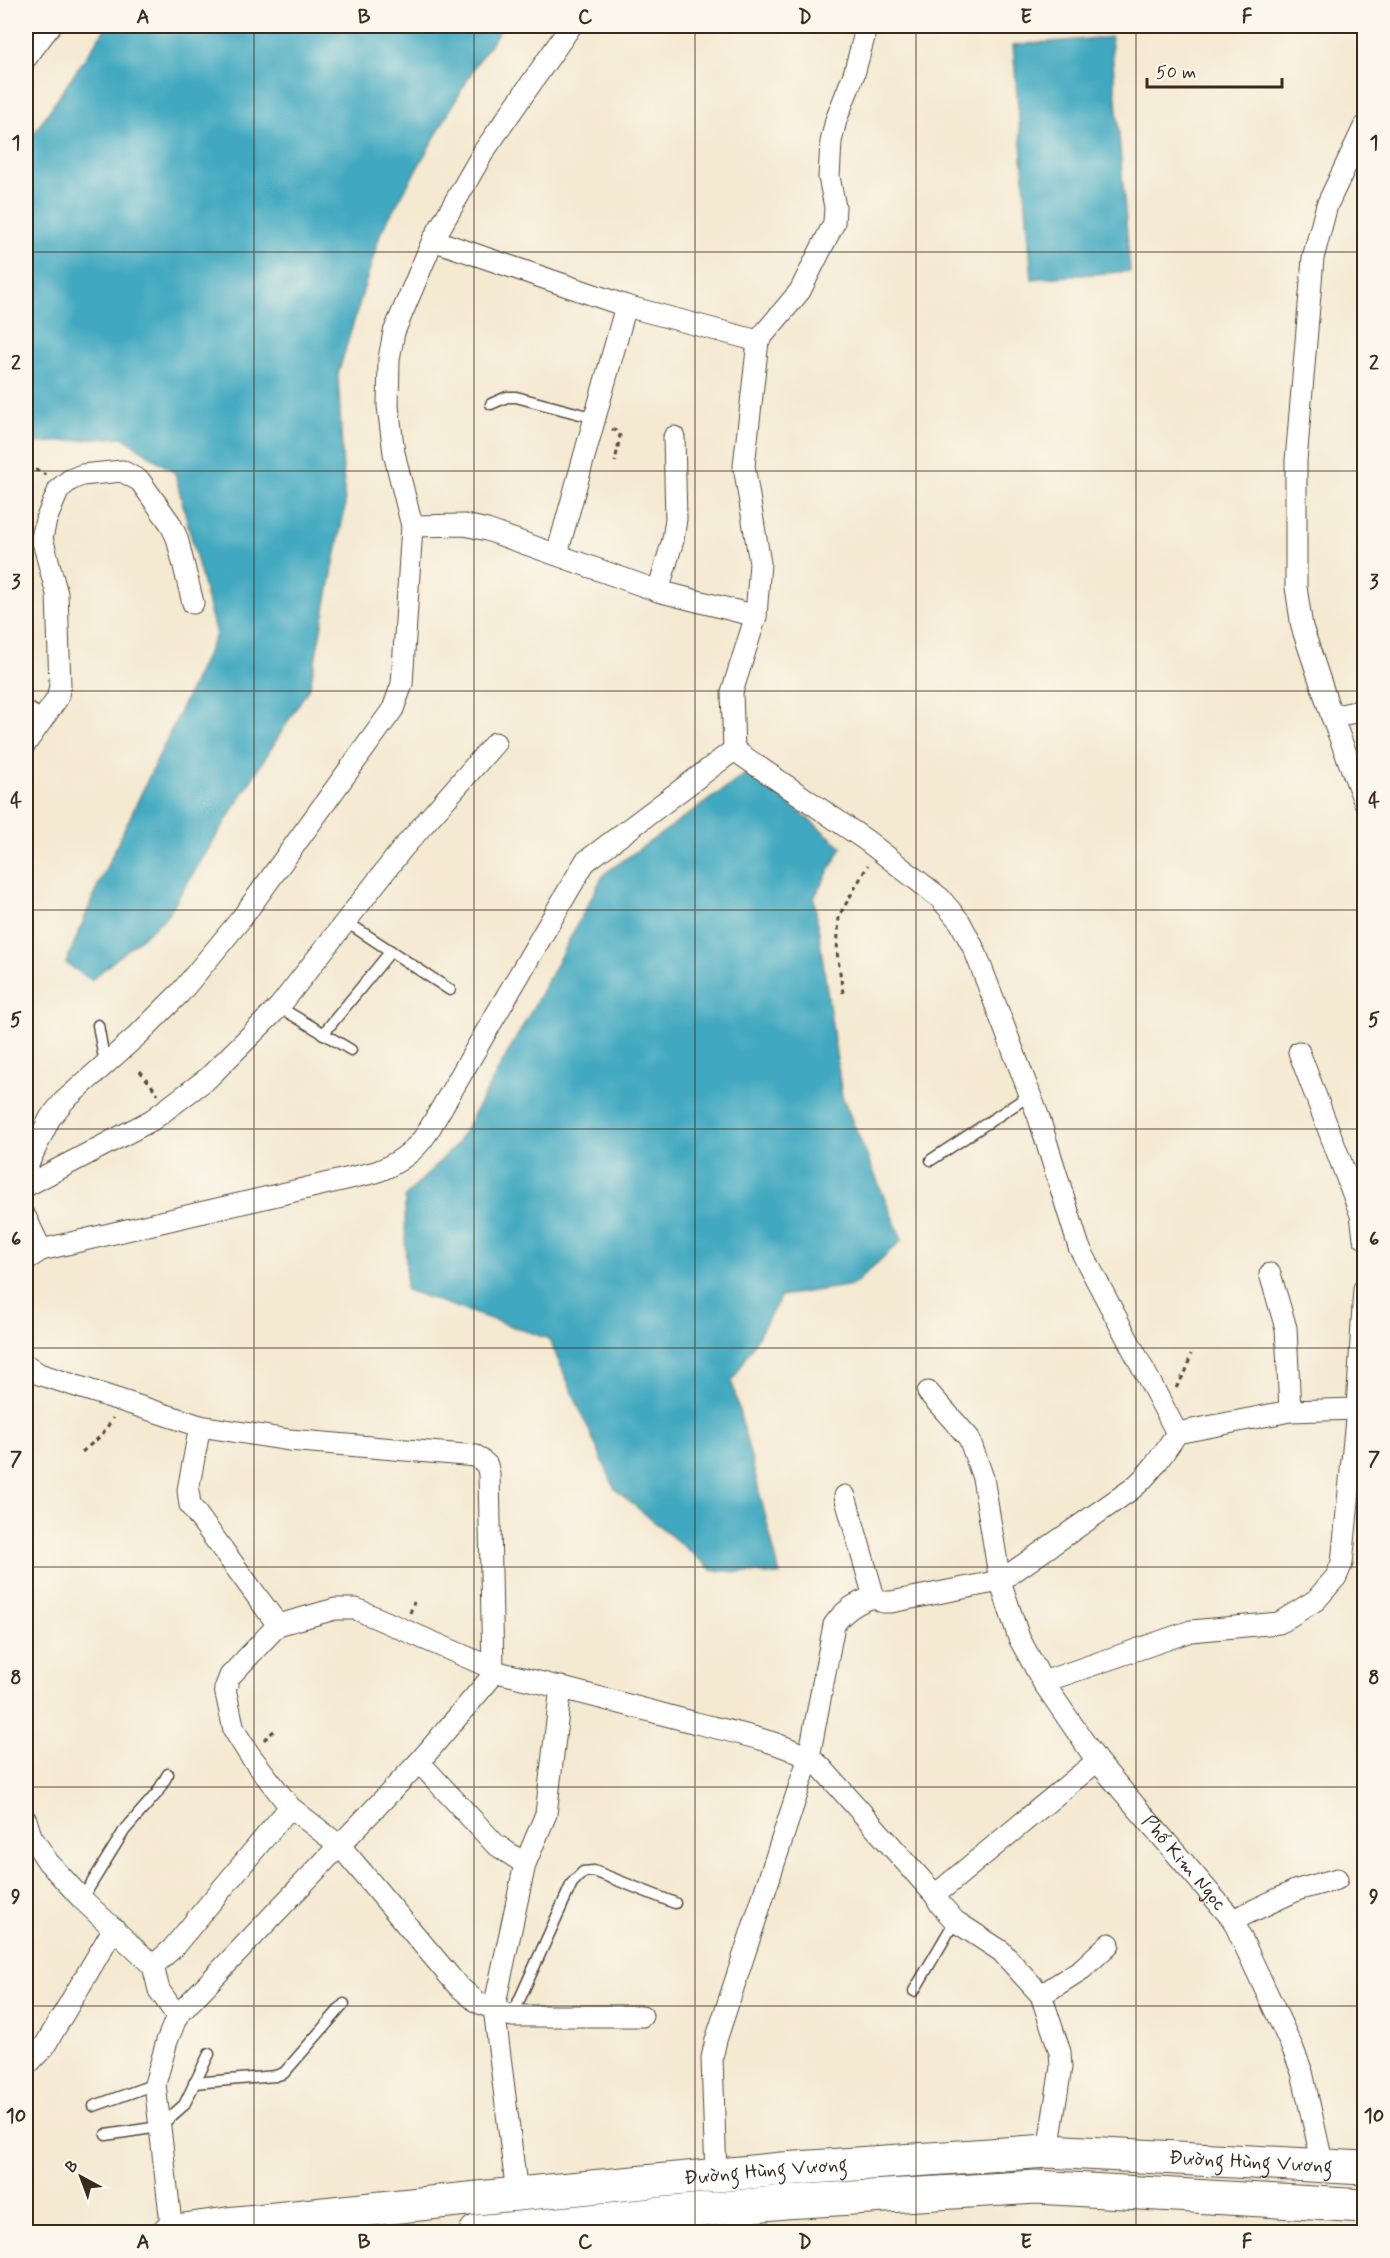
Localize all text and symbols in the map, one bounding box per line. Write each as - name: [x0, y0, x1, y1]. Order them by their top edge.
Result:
- text: A: [136, 4, 150, 31]
- text: B: [358, 4, 371, 31]
- text: C: [578, 4, 593, 31]
- text: D: [798, 4, 812, 31]
- text: E: [1020, 4, 1032, 31]
- text: F: [1242, 4, 1253, 31]
- scale bar: [1147, 51, 1282, 89]
- text: 50 m: [1156, 61, 1196, 85]
- text: 1: [12, 130, 20, 157]
- text: 1: [1370, 130, 1378, 157]
- text: 2: [11, 350, 21, 377]
- text: 2: [1369, 350, 1379, 377]
- text: 3: [11, 569, 21, 596]
- text: 3: [1369, 569, 1379, 596]
- text: 4: [10, 788, 22, 815]
- text: 4: [1368, 788, 1380, 815]
- text: 5: [10, 1007, 22, 1034]
- text: 5: [1368, 1007, 1380, 1034]
- text: 6: [11, 1226, 21, 1253]
- text: 6: [1369, 1226, 1379, 1253]
- text: 7: [10, 1446, 22, 1473]
- text: 7: [1368, 1446, 1380, 1473]
- text: 8: [10, 1665, 22, 1692]
- text: 8: [1368, 1665, 1380, 1692]
- street label: Phố Kim Ngọc: [1135, 1809, 1232, 1916]
- text: 9: [11, 1884, 21, 1911]
- text: 9: [1369, 1884, 1379, 1911]
- text: 10: [6, 2103, 26, 2130]
- text: 10: [1364, 2103, 1384, 2130]
- street label: Đường Hùng Vương: [1168, 2144, 1333, 2182]
- north arrow: [51, 2147, 111, 2207]
- street label: Đường Hùng Vương: [683, 2151, 849, 2192]
- text: B: [61, 2156, 83, 2178]
- text: A: [136, 2229, 150, 2256]
- text: B: [358, 2229, 371, 2256]
- text: C: [578, 2229, 593, 2256]
- text: D: [798, 2229, 812, 2256]
- text: E: [1020, 2229, 1032, 2256]
- text: F: [1242, 2229, 1253, 2256]

